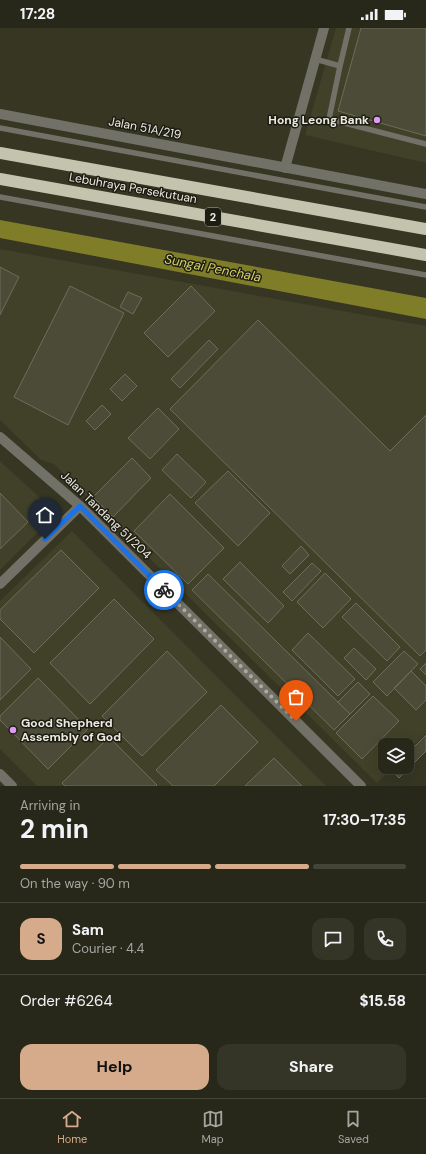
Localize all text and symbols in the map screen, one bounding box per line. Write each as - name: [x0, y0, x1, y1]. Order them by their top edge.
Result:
- text: 17:28: [20, 4, 55, 24]
- place label: Hong Leong Bank: [268, 112, 369, 128]
- street label: Jalan 51A/219: [107, 113, 183, 143]
- marker: Hong Leong Bank: [372, 115, 382, 125]
- street label: Lebuhraya Persekutuan: [68, 169, 198, 207]
- road number: 2: [205, 208, 221, 226]
- water label: Sungai Penchala: [163, 250, 263, 286]
- street label: Jalan Tandang 51/204: [57, 468, 155, 562]
- pin: [28, 498, 62, 539]
- icon: home: [34, 504, 56, 526]
- courier: [144, 570, 184, 610]
- icon: bike: [153, 579, 175, 601]
- pin: [279, 680, 313, 721]
- icon: bag: [285, 686, 307, 708]
- place label: Good Shepherd Assembly of God: [21, 715, 121, 745]
- marker: Good Shepherd Assembly of God: [8, 725, 18, 735]
- map controls: [378, 738, 414, 774]
- button: layers: [378, 738, 414, 774]
- text: Arriving in: [20, 797, 80, 814]
- text: 17:30–17:35: [323, 810, 406, 830]
- text: 2 min: [20, 812, 89, 846]
- text: On the way · 90 m: [20, 875, 130, 892]
- button: chat: [312, 918, 354, 960]
- button: phone: [364, 918, 406, 960]
- text: Sam: [72, 920, 104, 940]
- text: S: [36, 929, 46, 949]
- text: Courier · 4.4: [72, 940, 144, 957]
- text: Order #6264: [20, 991, 113, 1011]
- text: $15.58: [360, 991, 406, 1011]
- button: Help: [20, 1044, 209, 1090]
- button: Share: [217, 1044, 406, 1090]
- tab: Home: [57, 1108, 87, 1146]
- tab: Map: [202, 1108, 224, 1146]
- tab: Saved: [338, 1108, 369, 1146]

